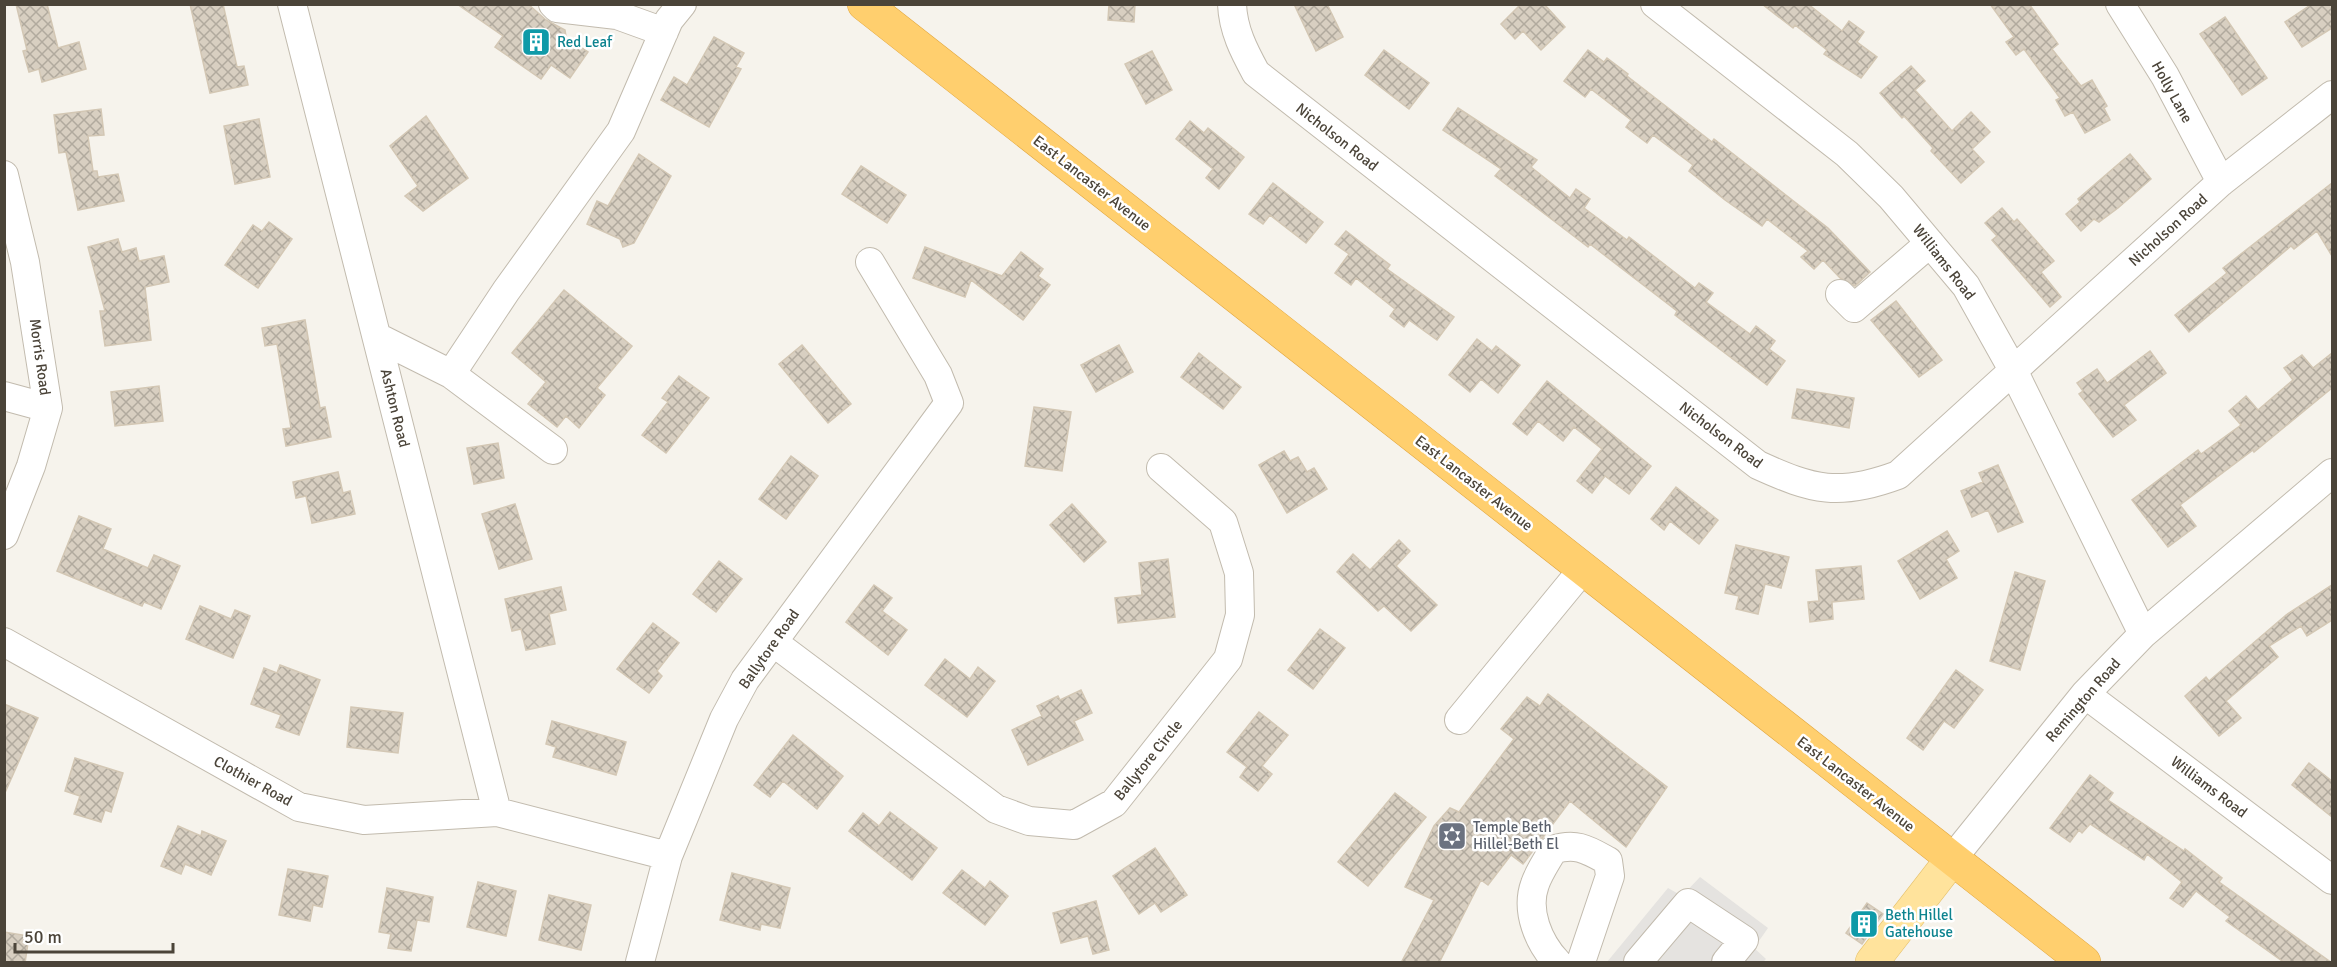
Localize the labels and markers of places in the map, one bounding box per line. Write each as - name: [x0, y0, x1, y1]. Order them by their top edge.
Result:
- building icon: Red Leaf: [520, 26, 552, 58]
- place label: Red Leaf: [557, 33, 613, 51]
- place label: Temple Beth Hillel-Beth El: [1473, 818, 1559, 853]
- synagogue icon: Temple Beth Hillel-Beth El: [1436, 820, 1468, 852]
- place label: Beth Hillel Gatehouse: [1885, 906, 1953, 941]
- building icon: Beth Hillel Gatehouse: [1848, 908, 1880, 940]

